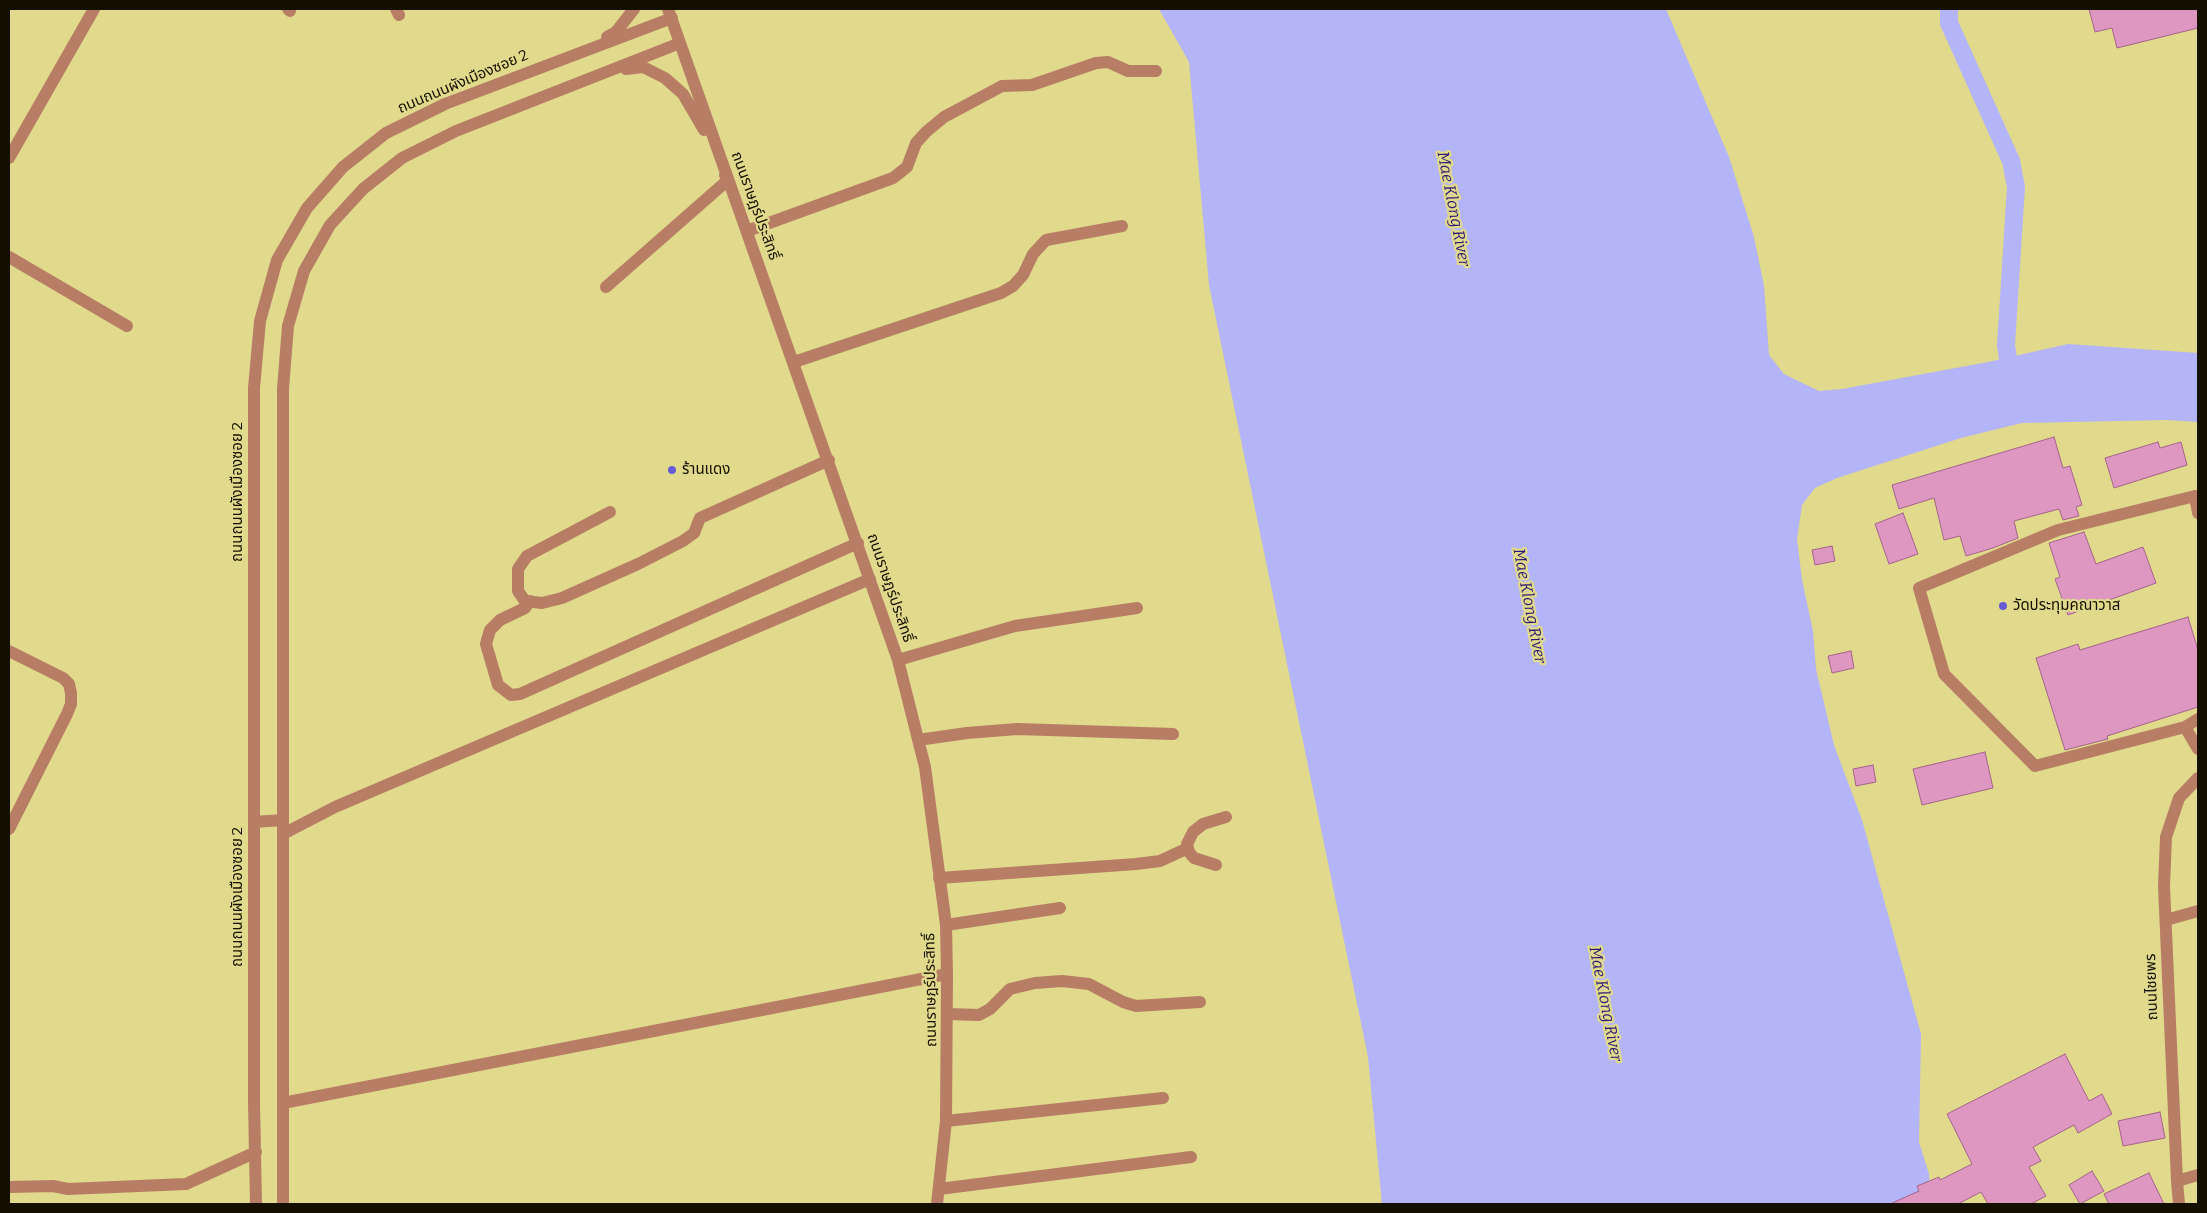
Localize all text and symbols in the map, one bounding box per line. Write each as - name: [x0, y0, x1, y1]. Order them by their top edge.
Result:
- street label: ถนนถนนผังเมืองซอย 2: [395, 46, 531, 118]
- street label: ถนนราษฎร์ประสิทธิ์: [727, 149, 783, 263]
- water label: Mae Klong River: [1432, 150, 1474, 268]
- street label: ถนนถนนผังเมืองซอย 2: [229, 422, 247, 562]
- place label: ร้านแดง: [682, 461, 730, 479]
- marker: ร้านแดง: [666, 464, 678, 476]
- street label: ถนนราษฎร์ประสิทธิ์: [863, 531, 917, 645]
- water label: Mae Klong River: [1508, 547, 1550, 665]
- place label: วัดประทุมคณาวาส: [2013, 597, 2120, 615]
- marker: วัดประทุมคณาวาส: [1997, 600, 2009, 612]
- street label: ถนนถนนผังเมืองซอย 2: [229, 827, 247, 967]
- street label: ถนนราษฎร์ประสิทธิ์: [921, 933, 941, 1047]
- water label: Mae Klong River: [1584, 945, 1626, 1063]
- street label: ถนนไชยพร: [2142, 953, 2162, 1021]

